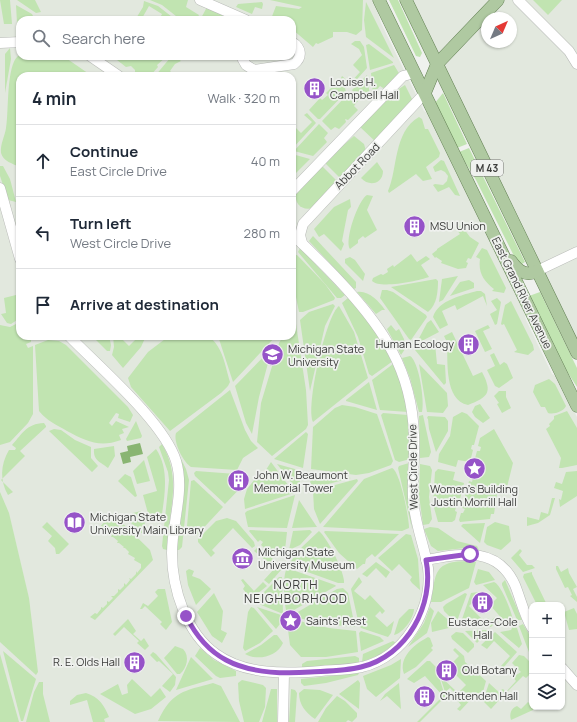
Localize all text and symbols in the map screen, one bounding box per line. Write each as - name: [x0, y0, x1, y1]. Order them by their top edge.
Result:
- north arrow: [481, 12, 517, 48]
- search box: [16, 16, 296, 60]
- icon: search: [30, 27, 52, 49]
- text: Search here: [62, 28, 145, 49]
- place label: Louise H. Campbell Hall: [330, 74, 399, 102]
- building icon: Louise H. Campbell Hall: [302, 75, 328, 101]
- text: 4 min: [32, 87, 76, 110]
- text: Walk · 320 m: [207, 89, 280, 107]
- street label: Abbot Road: [331, 139, 383, 192]
- text: Continue: [70, 141, 138, 162]
- icon: ahead: [32, 150, 54, 172]
- text: 40 m: [251, 152, 280, 170]
- road number: M 43: [471, 160, 503, 176]
- text: East Circle Drive: [70, 162, 167, 180]
- text: Turn left: [70, 213, 132, 234]
- building icon: MSU Union: [402, 213, 428, 239]
- place label: MSU Union: [430, 218, 486, 233]
- icon: left: [32, 222, 54, 244]
- text: 280 m: [243, 224, 280, 242]
- text: West Circle Drive: [70, 234, 171, 252]
- street label: East Grand River Avenue: [489, 234, 556, 352]
- icon: arrive: [32, 294, 54, 316]
- text: Arrive at destination: [70, 294, 219, 315]
- building icon: Human Ecology: [456, 331, 482, 357]
- place label: Human Ecology: [376, 336, 454, 351]
- place label: Michigan State University: [288, 341, 365, 369]
- school or university icon: Michigan State University: [259, 342, 285, 368]
- street label: West Circle Drive: [404, 424, 421, 510]
- place icon: Women's Building Justin Morrill Hall: [461, 456, 487, 482]
- place label: John W. Beaumont Memorial Tower: [254, 467, 348, 495]
- building icon: John W. Beaumont Memorial Tower: [226, 468, 252, 494]
- place label: Women's Building Justin Morrill Hall: [430, 481, 518, 509]
- place label: Michigan State University Main Library: [90, 509, 204, 537]
- library icon: Michigan State University Main Library: [62, 510, 88, 536]
- place label: Michigan State University Museum: [258, 544, 355, 572]
- museum icon: Michigan State University Museum: [229, 545, 255, 571]
- route start: [461, 545, 479, 563]
- district label: NORTH NEIGHBORHOOD: [244, 576, 348, 607]
- building icon: Eustace-Cole Hall: [470, 589, 496, 615]
- map controls: [529, 602, 565, 710]
- button: +: [529, 602, 565, 638]
- route end: [177, 607, 195, 625]
- place icon: Saints' Rest: [277, 608, 303, 634]
- place label: Saints' Rest: [306, 613, 366, 628]
- place label: Eustace-Cole Hall: [448, 614, 518, 642]
- button: −: [529, 638, 565, 674]
- building icon: R. E. Olds Hall: [122, 649, 148, 675]
- place label: R. E. Olds Hall: [53, 654, 120, 669]
- building icon: Old Botany: [434, 657, 460, 683]
- place label: Old Botany: [462, 662, 517, 677]
- button: layers: [529, 674, 565, 710]
- building icon: Chittenden Hall: [412, 683, 438, 709]
- place label: Chittenden Hall: [440, 688, 518, 703]

